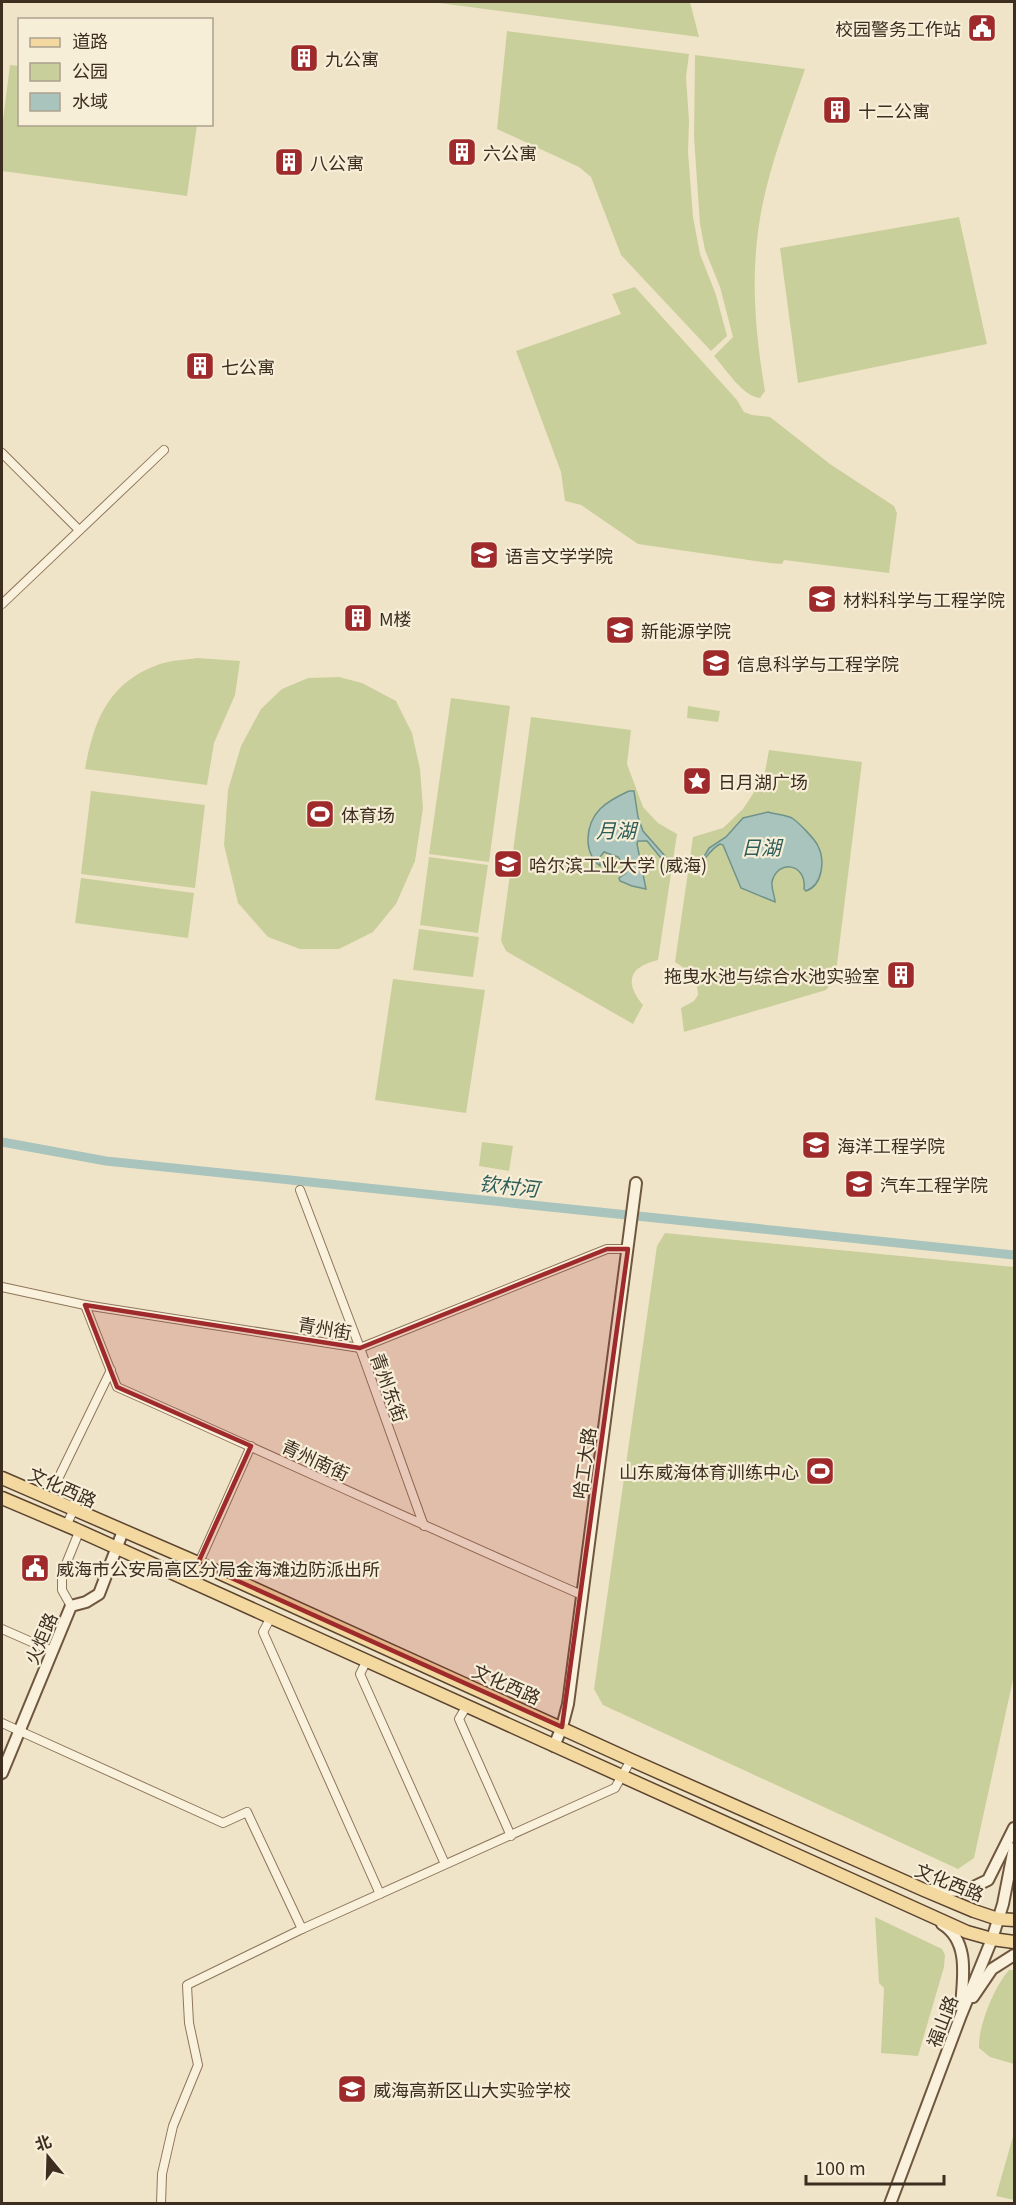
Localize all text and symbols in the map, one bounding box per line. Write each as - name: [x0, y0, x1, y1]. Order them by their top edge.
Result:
- public building icon: 校园警务工作站: [966, 12, 998, 44]
- place label: 校园警务工作站: [835, 15, 961, 41]
- legend: [18, 18, 213, 126]
- text: 道路: [72, 27, 108, 53]
- building icon: 九公寓: [288, 42, 320, 74]
- place label: 九公寓: [325, 45, 379, 71]
- text: 公园: [72, 57, 108, 83]
- text: 水域: [72, 87, 108, 113]
- building icon: 十二公寓: [821, 94, 853, 126]
- place label: 十二公寓: [858, 97, 930, 123]
- building icon: 六公寓: [446, 136, 478, 168]
- place label: 六公寓: [483, 139, 537, 165]
- building icon: 八公寓: [273, 146, 305, 178]
- place label: 八公寓: [310, 149, 364, 175]
- building icon: 七公寓: [184, 350, 216, 382]
- place label: 七公寓: [221, 353, 275, 379]
- school or university icon: 语言文学学院: [468, 539, 500, 571]
- place label: 语言文学学院: [505, 542, 613, 568]
- school or university icon: 材料科学与工程学院: [806, 583, 838, 615]
- place label: 材料科学与工程学院: [843, 586, 1005, 612]
- building icon: M楼: [342, 602, 374, 634]
- place label: M楼: [379, 605, 412, 631]
- school or university icon: 新能源学院: [604, 614, 636, 646]
- place label: 新能源学院: [641, 617, 731, 643]
- school or university icon: 信息科学与工程学院: [700, 647, 732, 679]
- place label: 信息科学与工程学院: [737, 650, 899, 676]
- place icon: 日月湖广场: [681, 765, 713, 797]
- place label: 日月湖广场: [718, 768, 808, 794]
- sports icon: 体育场: [304, 798, 336, 830]
- place label: 体育场: [341, 801, 395, 827]
- water label: 月湖: [596, 815, 639, 844]
- water label: 日湖: [741, 832, 784, 861]
- school or university icon: 哈尔滨工业大学 (威海): [492, 848, 524, 880]
- place label: 哈尔滨工业大学 (威海): [529, 851, 707, 877]
- building icon: 拖曳水池与综合水池实验室: [885, 959, 917, 991]
- place label: 拖曳水池与综合水池实验室: [664, 962, 880, 988]
- school or university icon: 海洋工程学院: [800, 1129, 832, 1161]
- place label: 海洋工程学院: [837, 1132, 945, 1158]
- water label: 钦村河: [478, 1167, 544, 1203]
- school or university icon: 汽车工程学院: [843, 1168, 875, 1200]
- place label: 汽车工程学院: [880, 1171, 988, 1197]
- street label: 青州街: [296, 1310, 354, 1344]
- street label: 青州东街: [365, 1349, 415, 1425]
- street label: 哈工大路: [565, 1426, 601, 1500]
- street label: 青州南街: [278, 1432, 354, 1486]
- sports icon: 山东威海体育训练中心: [804, 1455, 836, 1487]
- place label: 山东威海体育训练中心: [619, 1458, 799, 1484]
- street label: 文化西路: [25, 1459, 101, 1513]
- public building icon: 威海市公安局高区分局金海滩边防派出所: [19, 1552, 51, 1584]
- place label: 威海市公安局高区分局金海滩边防派出所: [56, 1555, 380, 1581]
- street label: 火炬路: [17, 1608, 63, 1668]
- street label: 文化西路: [469, 1656, 545, 1710]
- street label: 文化西路: [912, 1855, 988, 1907]
- street label: 福山路: [919, 1991, 963, 2051]
- school or university icon: 威海高新区山大实验学校: [336, 2073, 368, 2105]
- place label: 威海高新区山大实验学校: [373, 2076, 571, 2102]
- north arrow: [18, 2127, 78, 2187]
- text: 北: [31, 2128, 54, 2156]
- scale bar: [806, 2148, 944, 2186]
- text: 100 m: [815, 2154, 866, 2180]

